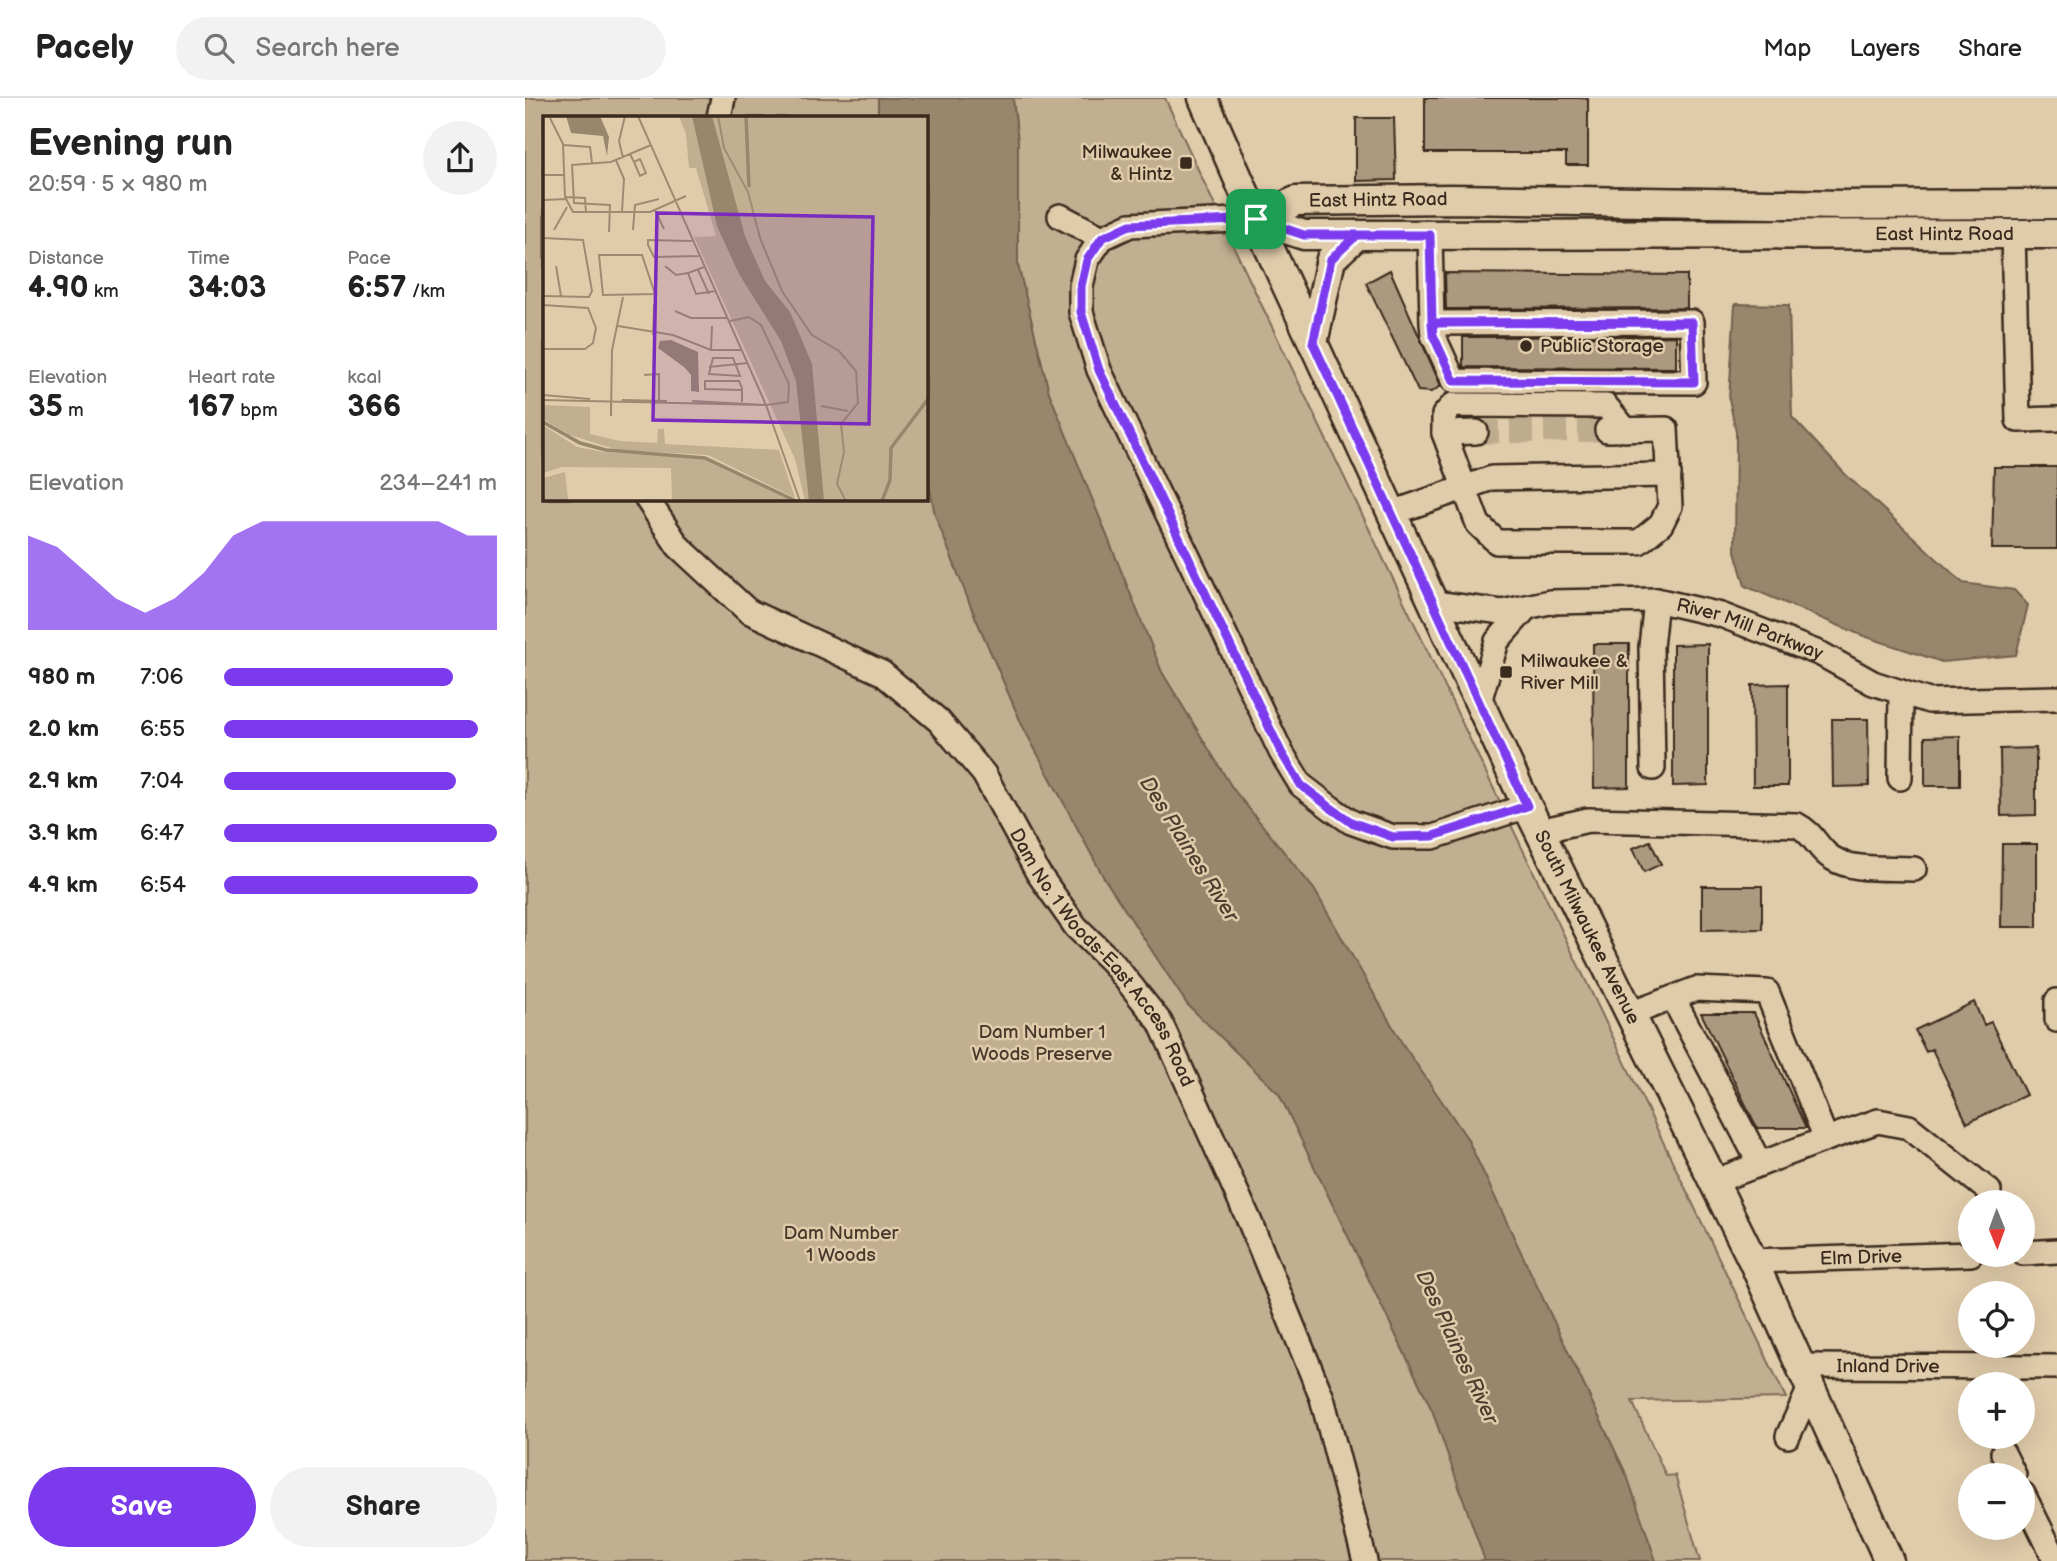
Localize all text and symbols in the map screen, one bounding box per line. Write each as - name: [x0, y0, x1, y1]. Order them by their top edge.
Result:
- search box: [176, 17, 666, 80]
- text: Pacely: [35, 28, 134, 68]
- icon: search: [200, 29, 238, 67]
- text: Search here: [256, 33, 400, 64]
- text: Map: [1763, 34, 1811, 63]
- text: Layers: [1849, 34, 1920, 63]
- text: Share: [1958, 34, 2022, 63]
- inset map: [543, 116, 927, 500]
- text: Evening run: [28, 121, 233, 166]
- button: share: [423, 121, 497, 195]
- place label: Milwaukee & Hintz: [1081, 141, 1173, 186]
- marker: Milwaukee & Hintz: [1178, 155, 1194, 171]
- text: 20:59 · 5 × 980 m: [28, 170, 208, 198]
- street label: East Hintz Road: [1309, 188, 1448, 212]
- pin: [1226, 189, 1286, 249]
- icon: arrive: [1237, 200, 1275, 238]
- street label: East Hintz Road: [1875, 223, 2014, 246]
- text: Distance: [28, 247, 104, 270]
- text: Time: [188, 247, 230, 270]
- text: Pace: [347, 247, 391, 270]
- text: 4.90: [28, 270, 89, 306]
- text: 34:03: [188, 270, 266, 306]
- text: 6:57: [347, 270, 407, 306]
- text: km: [89, 280, 119, 303]
- text: /km: [407, 280, 445, 303]
- place label: Public Storage: [1540, 335, 1664, 358]
- marker: Public Storage: [1518, 338, 1534, 354]
- text: Elevation: [28, 366, 107, 389]
- text: Heart rate: [188, 366, 275, 389]
- text: kcal: [347, 366, 381, 389]
- text: 35: [28, 389, 63, 425]
- text: 167: [188, 389, 235, 425]
- text: 366: [347, 389, 401, 425]
- text: m: [63, 399, 84, 422]
- text: bpm: [235, 399, 278, 422]
- text: Elevation: [28, 469, 124, 497]
- text: 234–241 m: [379, 469, 497, 497]
- street label: River Mill Parkway: [1674, 594, 1827, 665]
- place label: Milwaukee & River Mill: [1520, 650, 1628, 695]
- text: 980 m: [28, 663, 95, 691]
- text: 7:06: [140, 663, 184, 691]
- marker: Milwaukee & River Mill: [1498, 664, 1514, 680]
- text: 2.0 km: [28, 715, 99, 743]
- text: 6:55: [140, 715, 185, 743]
- text: 2.9 km: [28, 767, 98, 795]
- text: 7:04: [140, 767, 184, 795]
- water label: Des Plaines River: [1134, 772, 1245, 927]
- text: 3.9 km: [28, 819, 98, 847]
- text: 6:47: [140, 819, 184, 847]
- street label: Dam No. 1 Woods-East Access Road: [1004, 824, 1199, 1090]
- street label: South Milwaukee Avenue: [1529, 826, 1645, 1028]
- text: 4.9 km: [28, 871, 98, 899]
- text: 6:54: [140, 871, 186, 899]
- park label: Dam Number 1 Woods Preserve: [972, 1021, 1112, 1066]
- north arrow: [1958, 1190, 2035, 1267]
- map controls: [1958, 1190, 2035, 1540]
- park label: Dam Number 1 Woods: [784, 1222, 900, 1267]
- street label: Elm Drive: [1819, 1245, 1902, 1270]
- water label: Des Plaines River: [1410, 1266, 1504, 1429]
- button: locate: [1958, 1281, 2035, 1358]
- street label: Inland Drive: [1836, 1355, 1940, 1378]
- button: +: [1958, 1372, 2035, 1449]
- button: −: [1958, 1463, 2035, 1540]
- button: Save: [28, 1467, 256, 1547]
- button: Share: [270, 1467, 497, 1547]

